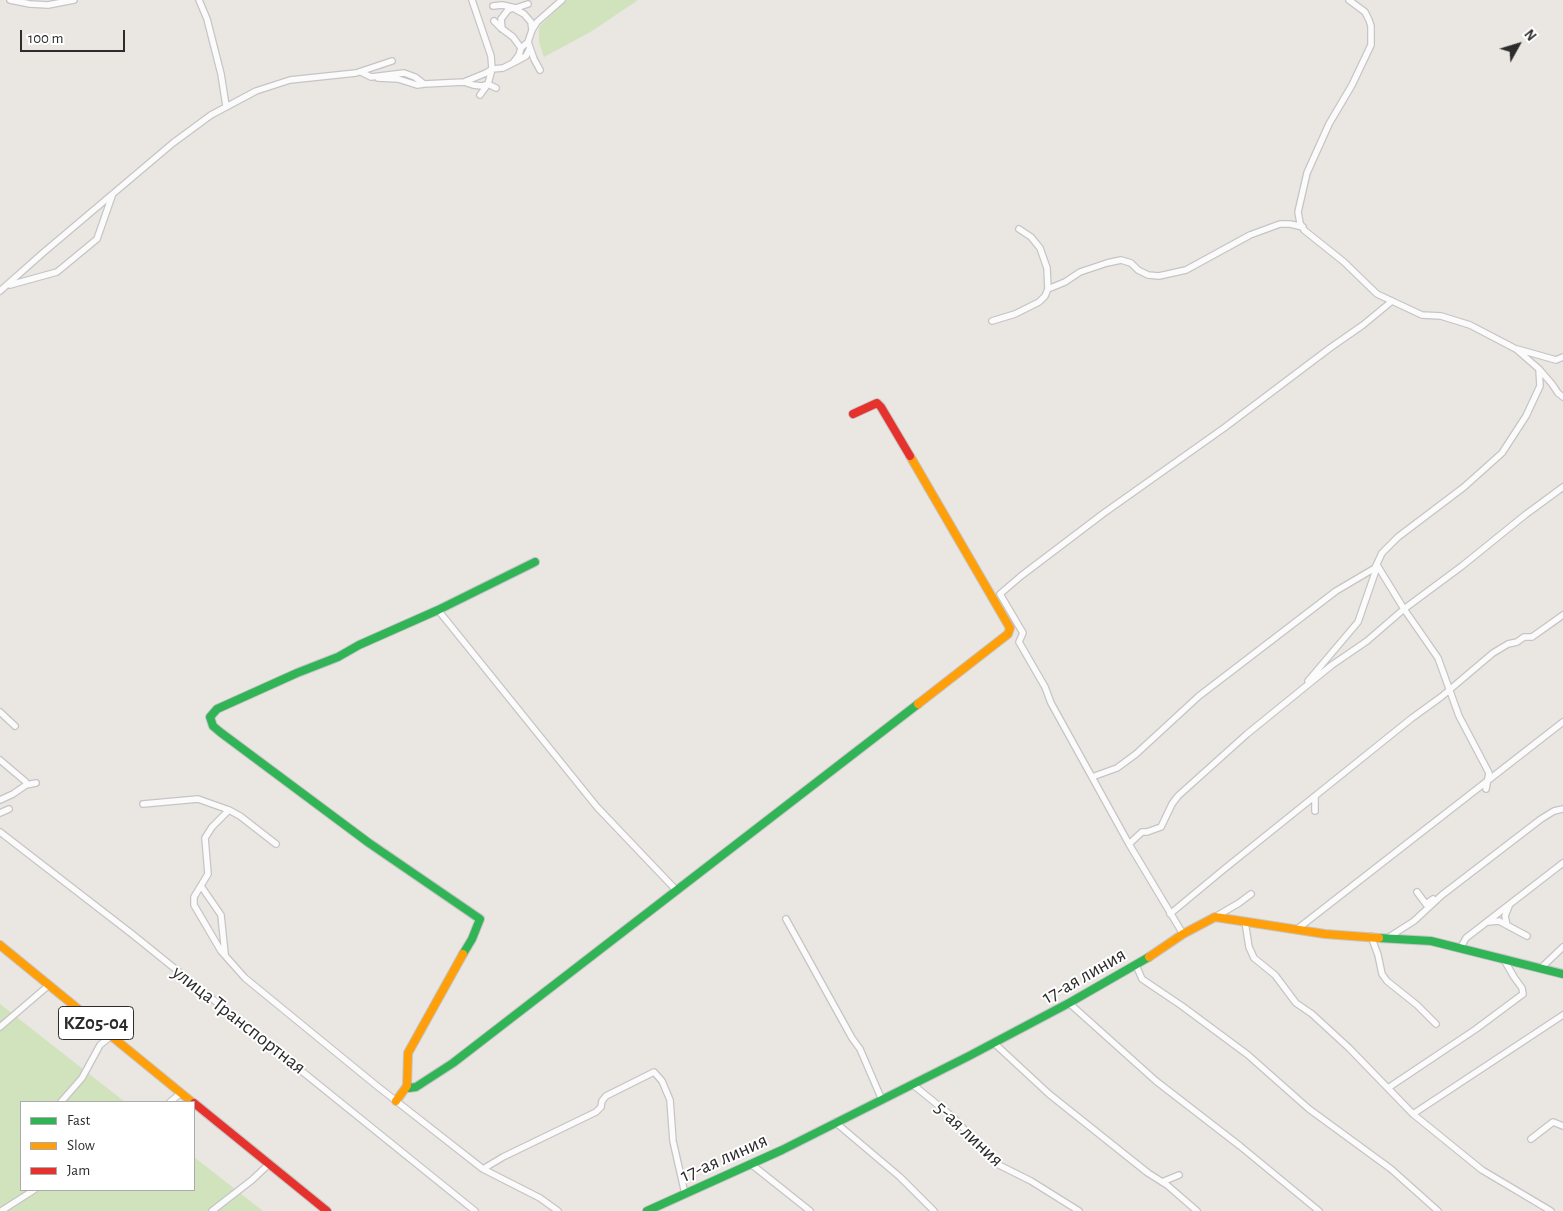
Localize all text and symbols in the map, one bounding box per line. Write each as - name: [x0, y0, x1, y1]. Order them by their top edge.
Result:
- scale bar: [22, 20, 128, 52]
- north arrow: [1493, 20, 1543, 70]
- text: N: [1521, 27, 1538, 44]
- text: 100 m: [28, 31, 63, 46]
- street label: 17-ая линия: [1038, 942, 1130, 1010]
- street label: улица Транспортная: [167, 960, 311, 1080]
- road number: KZ05-04: [58, 1006, 134, 1040]
- street label: 5-ая линия: [929, 1096, 1009, 1172]
- legend: [20, 1101, 195, 1191]
- text: Fast: [67, 1113, 90, 1128]
- street label: 17-ая линия: [677, 1128, 771, 1188]
- text: Slow: [67, 1138, 95, 1153]
- text: Jam: [67, 1163, 90, 1178]

